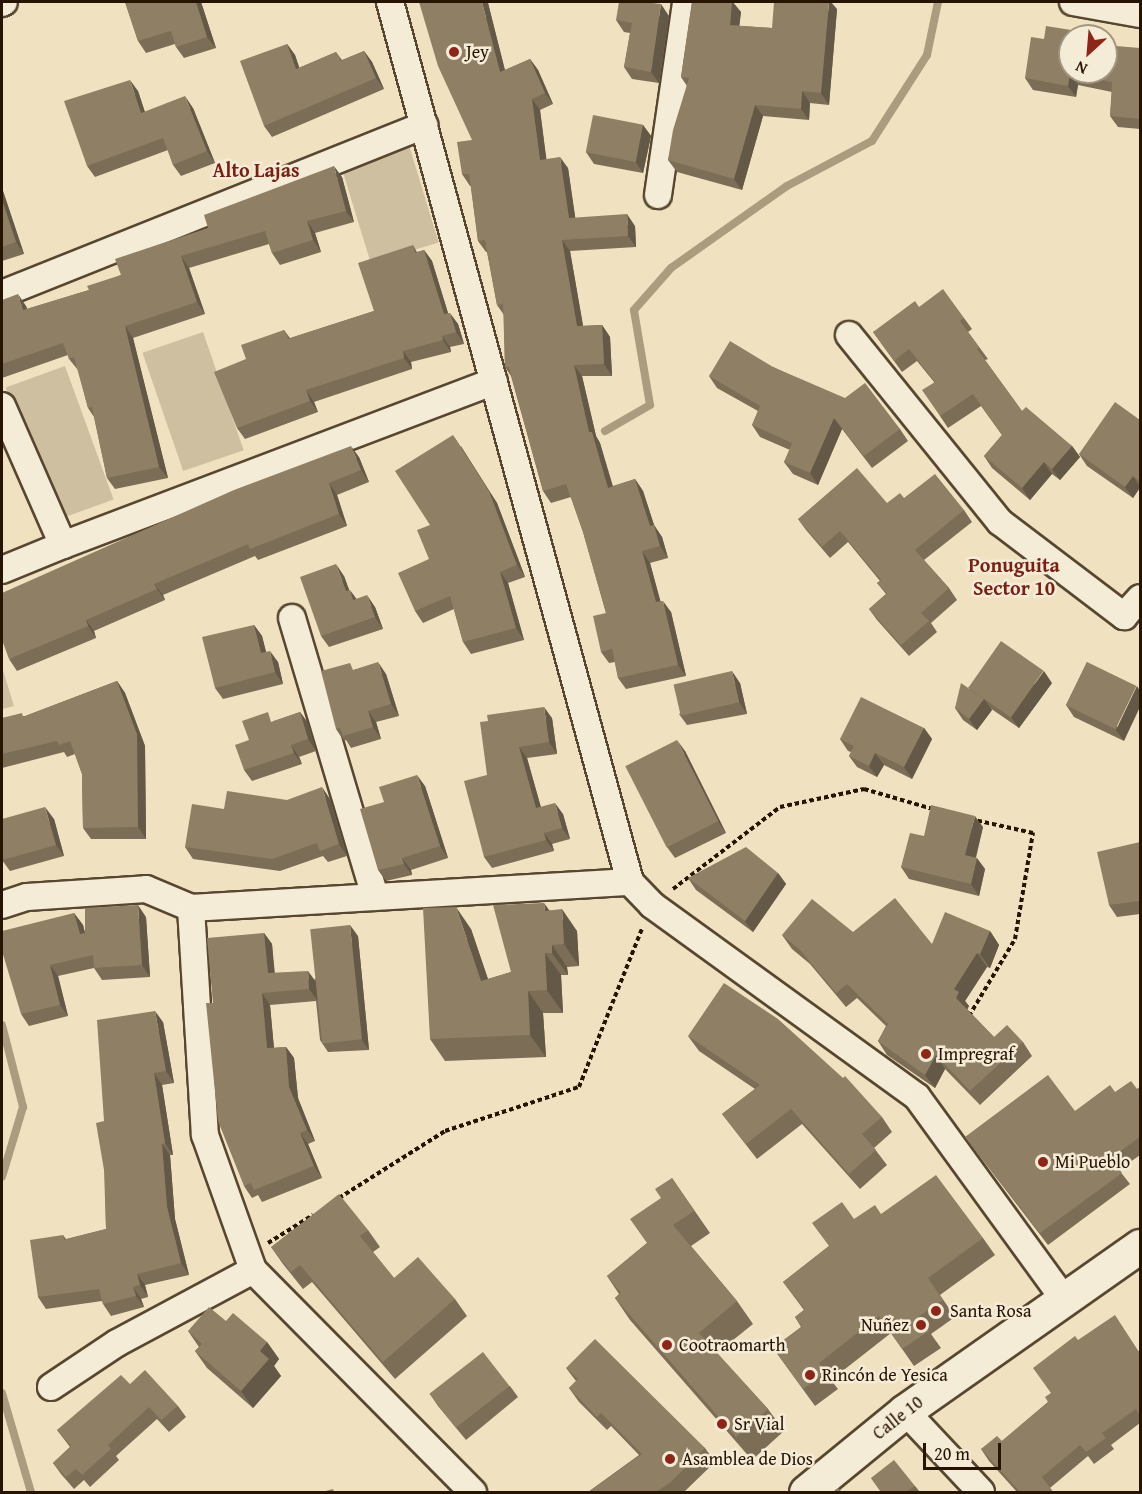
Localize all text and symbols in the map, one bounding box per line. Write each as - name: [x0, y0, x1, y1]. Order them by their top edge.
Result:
- north arrow: [1058, 24, 1118, 84]
- place label: Jey: [466, 41, 489, 63]
- marker: Jey: [447, 45, 461, 59]
- text: N: [1071, 55, 1091, 82]
- district label: Alto Lajas: [212, 157, 300, 181]
- district label: Ponuguita Sector 10: [968, 553, 1060, 600]
- place label: Impregraf: [938, 1043, 1014, 1065]
- marker: Impregraf: [919, 1047, 933, 1061]
- place label: Mi Pueblo: [1055, 1151, 1130, 1173]
- marker: Mi Pueblo: [1036, 1155, 1050, 1169]
- place label: Santa Rosa: [950, 1300, 1031, 1322]
- marker: Santa Rosa: [927, 1302, 945, 1320]
- place label: Nuñez: [861, 1314, 909, 1336]
- marker: Nuñez: [914, 1318, 928, 1332]
- place label: Cootraomarth: [679, 1334, 786, 1356]
- marker: Cootraomarth: [660, 1338, 674, 1352]
- place label: Rincón de Yesica: [822, 1364, 948, 1386]
- marker: Rincón de Yesica: [803, 1368, 817, 1382]
- street label: Calle 10: [868, 1392, 928, 1444]
- place label: Sr Vial: [734, 1413, 785, 1435]
- marker: Sr Vial: [715, 1417, 729, 1431]
- scale bar: [926, 1431, 1004, 1469]
- text: 20 m: [934, 1440, 970, 1467]
- place label: Asamblea de Dios: [682, 1448, 813, 1470]
- marker: Asamblea de Dios: [663, 1452, 677, 1466]

